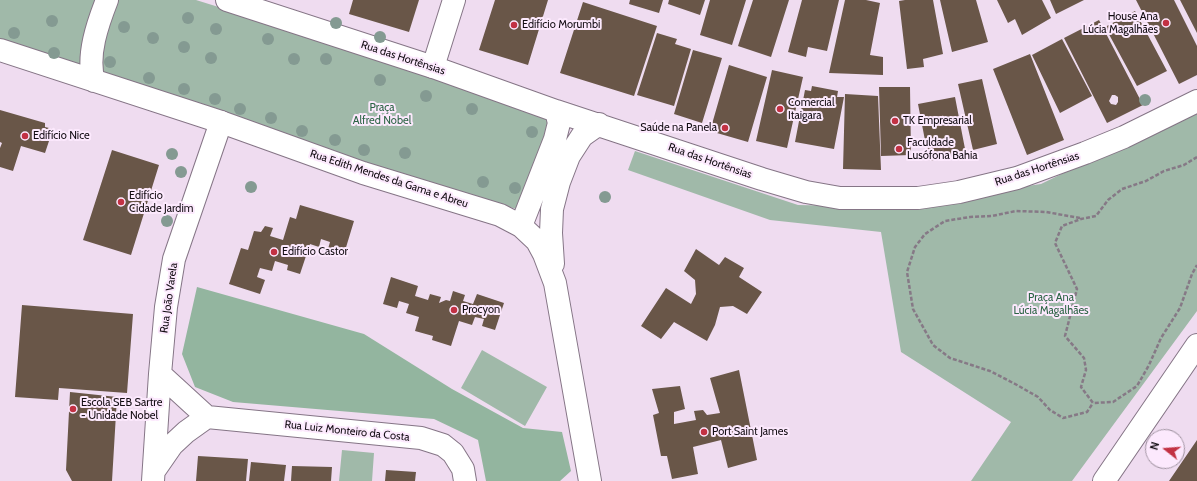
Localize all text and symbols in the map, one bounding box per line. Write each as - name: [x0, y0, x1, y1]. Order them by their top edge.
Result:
- place label: House Ana Lúcia Magalhães: [1083, 10, 1158, 36]
- place label: Edifício Morumbi: [522, 18, 600, 32]
- marker: House Ana Lúcia Magalhães: [1161, 18, 1171, 28]
- marker: Edifício Morumbi: [509, 20, 519, 30]
- street label: Rua das Hortênsias: [359, 38, 447, 78]
- place label: Comercial Itaigara: [788, 96, 834, 122]
- park label: Praça Alfred Nobel: [353, 101, 411, 127]
- marker: Comercial Itaigara: [775, 104, 785, 114]
- place label: TK Empresarial: [903, 114, 972, 128]
- marker: TK Empresarial: [890, 116, 900, 126]
- place label: Saúde na Panela: [640, 121, 717, 135]
- marker: Saúde na Panela: [720, 123, 730, 133]
- place label: Edifício Nice: [33, 129, 90, 143]
- marker: Edifício Nice: [20, 131, 30, 141]
- place label: Faculdade Lusófona Bahia: [907, 136, 978, 162]
- street label: Rua das Hortênsias: [666, 140, 754, 182]
- marker: Faculdade Lusófona Bahia: [894, 144, 904, 154]
- street label: Rua Edith Mendes da Gama e Abreu: [308, 147, 470, 211]
- street label: Rua das Hortênsias: [993, 149, 1081, 189]
- place label: Edifício Cidade Jardim: [129, 189, 193, 215]
- marker: Edifício Cidade Jardim: [116, 197, 126, 207]
- place label: Edifício Castor: [282, 245, 348, 259]
- marker: Edifício Castor: [269, 247, 279, 257]
- street label: Rua João Varela: [158, 262, 180, 334]
- park label: Praça Ana Lúcia Magalhães: [1013, 291, 1089, 317]
- place label: Procyon: [462, 303, 500, 317]
- marker: Procyon: [449, 305, 459, 315]
- place label: Escola SEB Sartre - Unidade Nobel: [81, 396, 162, 422]
- marker: Escola SEB Sartre - Unidade Nobel: [68, 404, 78, 414]
- street label: Rua Luiz Monteiro da Costa: [284, 418, 410, 444]
- place label: Port Saint James: [712, 425, 788, 439]
- marker: Port Saint James: [699, 427, 709, 437]
- north arrow: [1145, 429, 1185, 469]
- text: N: [1147, 440, 1162, 452]

